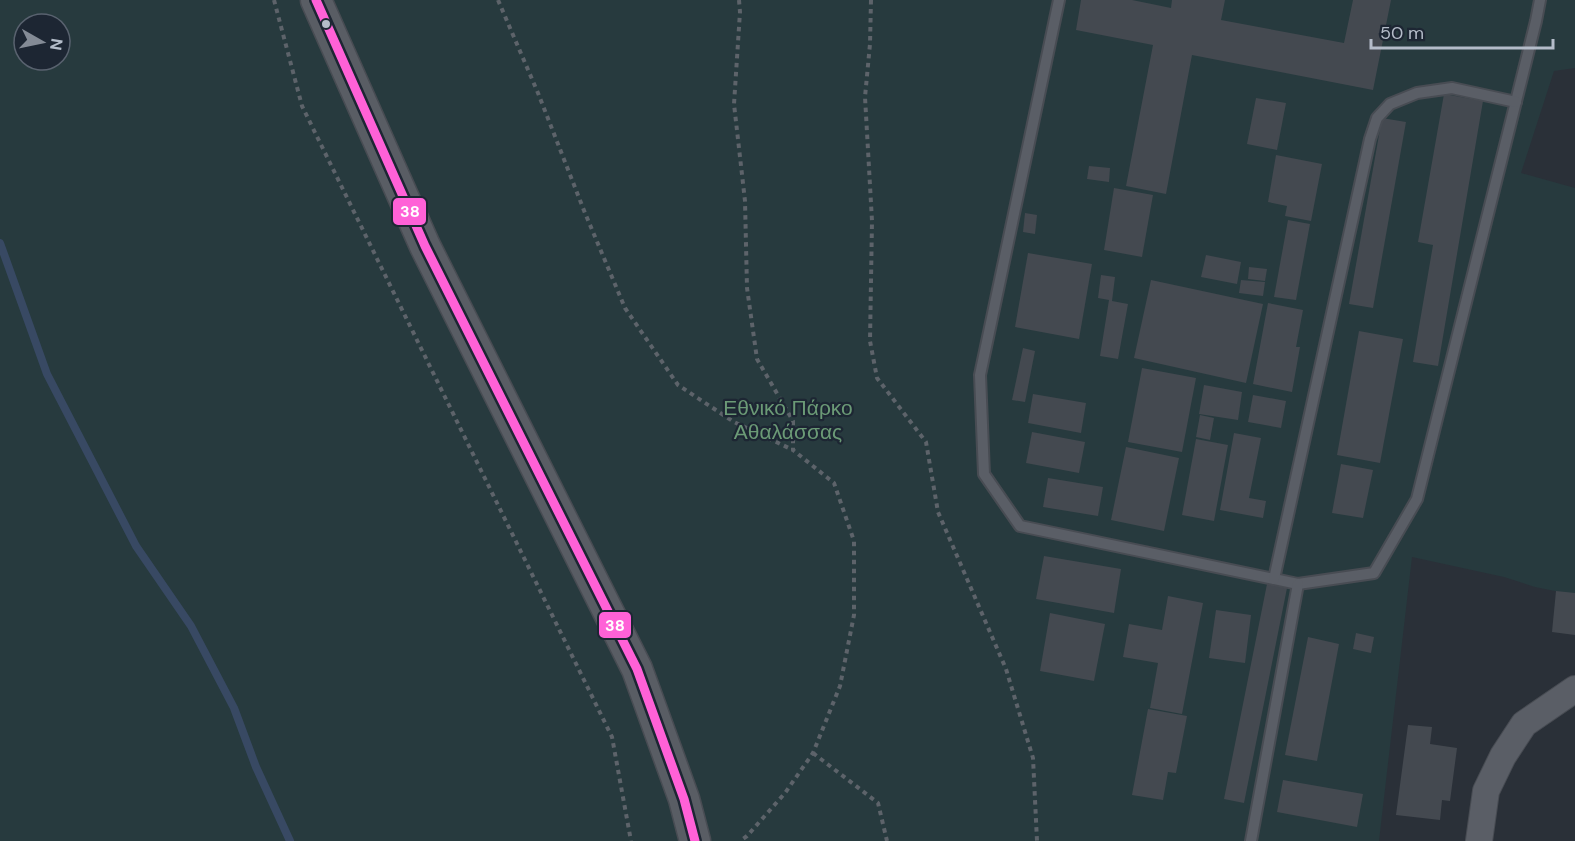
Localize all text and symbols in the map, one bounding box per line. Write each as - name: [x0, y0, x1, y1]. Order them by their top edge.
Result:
- north arrow: [12, 12, 72, 72]
- scale bar: [1371, 12, 1552, 50]
- unlabelled marker: [320, 18, 332, 30]
- text: 50 m: [1380, 21, 1424, 45]
- text: N: [45, 37, 68, 52]
- line badge: 38: [392, 197, 427, 226]
- text: 38: [400, 201, 420, 222]
- park label: Εθνικό Πάρκο Αθαλάσσας: [723, 394, 853, 446]
- line badge: 38: [598, 611, 632, 639]
- text: 38: [605, 615, 625, 636]

